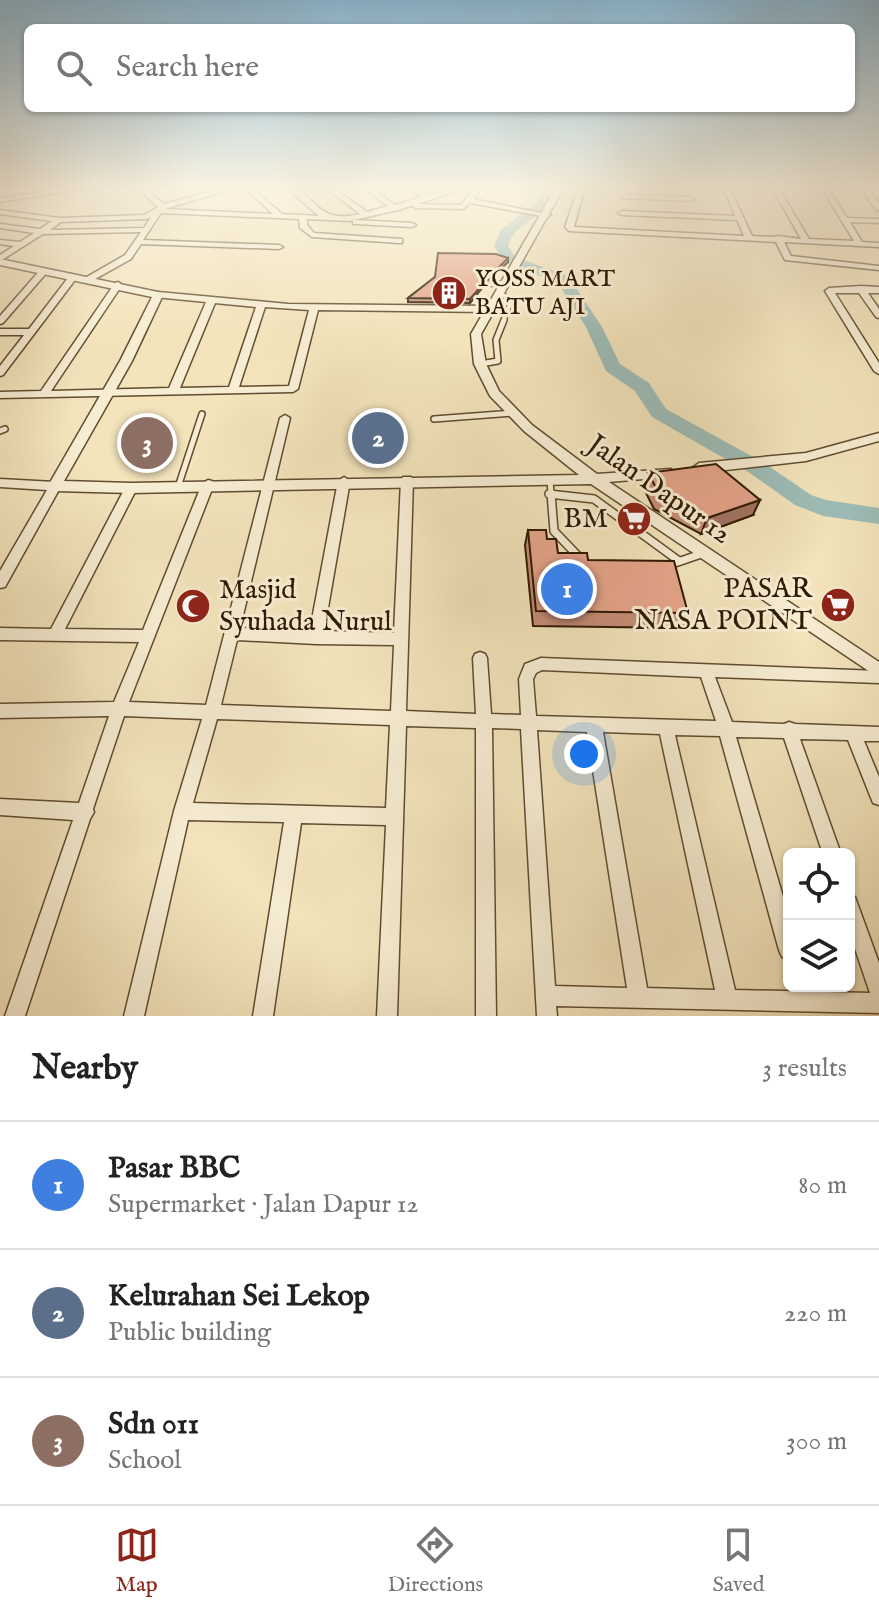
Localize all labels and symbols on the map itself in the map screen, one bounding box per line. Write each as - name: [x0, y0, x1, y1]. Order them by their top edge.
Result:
- place label: YOSS MART BATU AJI: [475, 264, 615, 323]
- building icon: YOSS MART BATU AJI: [430, 274, 468, 312]
- pin: 2: [352, 408, 404, 468]
- pin: 3: [121, 413, 173, 473]
- street label: Jalan Dapur 12: [578, 426, 738, 552]
- supermarket icon: BM: [615, 500, 653, 538]
- place label: BM: [563, 502, 608, 537]
- pin: 1: [541, 559, 593, 619]
- place label: PASAR NASA POINT: [634, 572, 813, 639]
- place label: Masjid Syuhada Nurul: [219, 573, 392, 640]
- supermarket icon: PASAR NASA POINT: [819, 586, 857, 624]
- mosque icon: Masjid Syuhada Nurul: [174, 587, 212, 625]
- your location: [564, 734, 604, 774]

